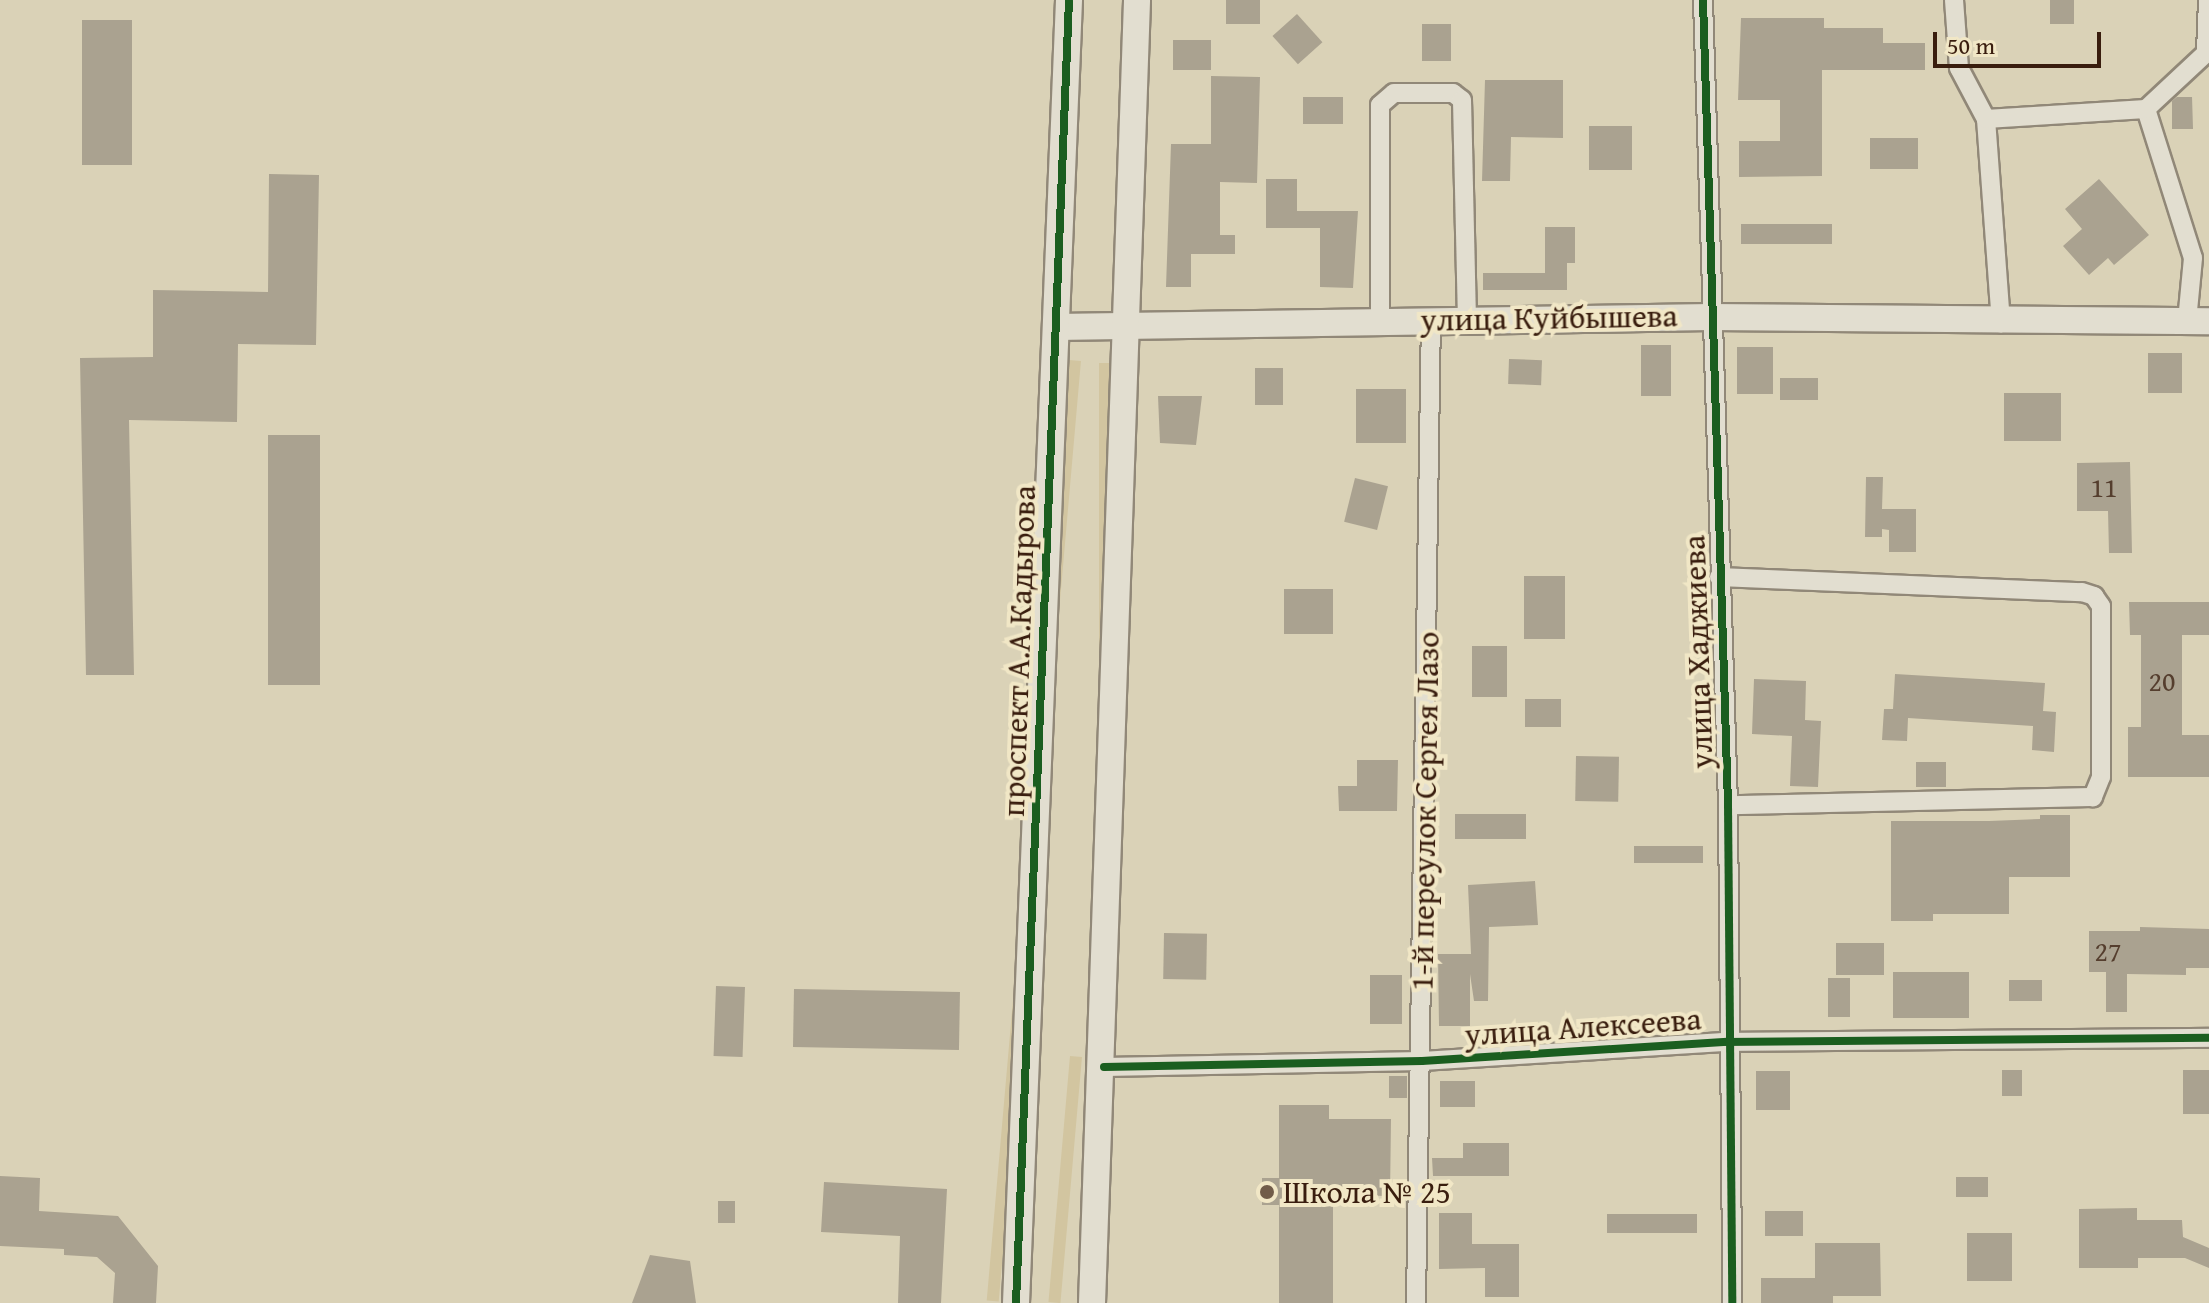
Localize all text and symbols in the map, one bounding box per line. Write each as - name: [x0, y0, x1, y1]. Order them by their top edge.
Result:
- scale bar: [1937, 16, 2105, 66]
- text: 50 m: [1947, 28, 1995, 63]
- street label: улица Куйбышева: [1420, 297, 1678, 339]
- house number: 11: [2091, 470, 2117, 504]
- street label: проспект А.А.Кадырова: [994, 485, 1044, 817]
- street label: улица Хаджиева: [1675, 534, 1721, 770]
- street label: 1-й переулок Сергея Лазо: [1403, 631, 1447, 991]
- house number: 20: [2149, 664, 2175, 698]
- house number: 27: [2095, 934, 2121, 968]
- street label: улица Алексеева: [1463, 1000, 1703, 1054]
- place label: Школа № 25: [1283, 1173, 1451, 1211]
- marker: Школа № 25: [1258, 1183, 1276, 1201]

